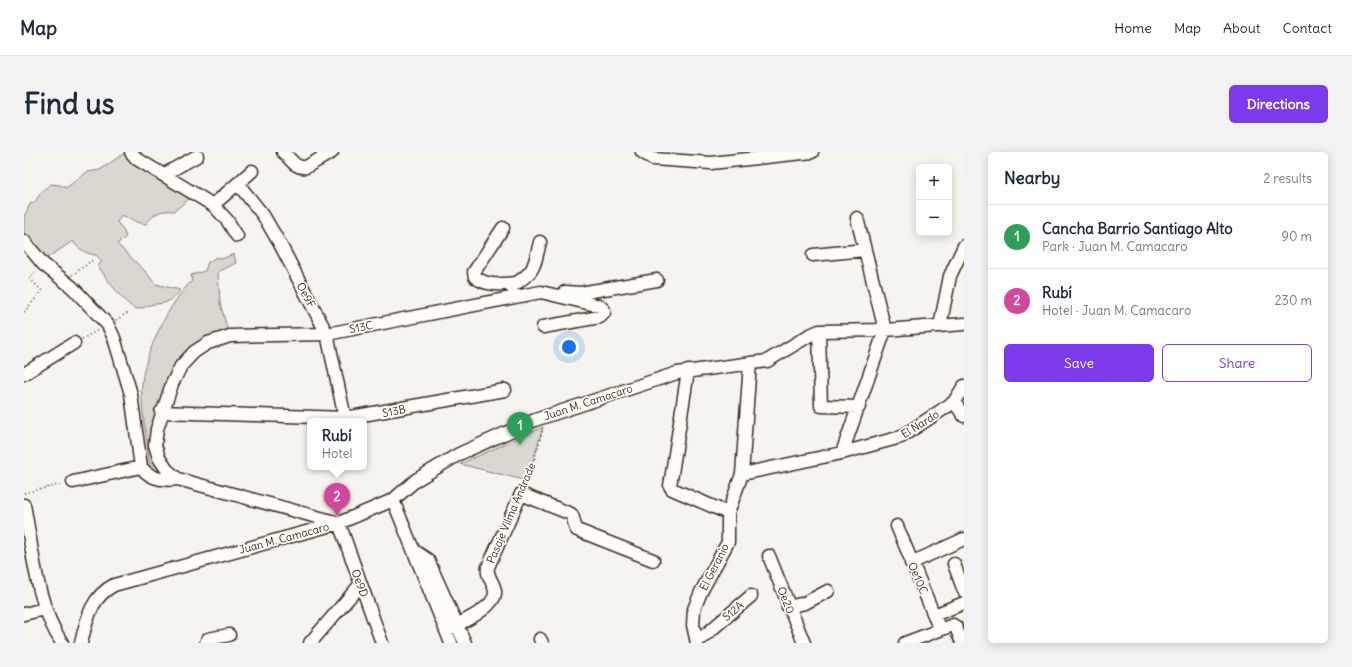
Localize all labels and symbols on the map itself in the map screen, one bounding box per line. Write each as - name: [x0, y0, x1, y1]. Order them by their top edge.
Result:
- street label: Oe9F: [293, 280, 319, 310]
- street label: S13C: [348, 318, 374, 336]
- your location: [559, 337, 579, 357]
- street label: Juan M. Camacaro: [542, 381, 634, 423]
- street label: S13B: [381, 402, 407, 420]
- street label: El Nardo: [898, 407, 942, 441]
- pin: 1: [507, 412, 533, 445]
- street label: Pasaje Vilma Andrade: [483, 460, 539, 565]
- pin: 2: [324, 483, 350, 516]
- street label: Juan M. Camacaro: [237, 519, 331, 557]
- street label: El Geranio: [696, 541, 732, 593]
- street label: Oe10C: [905, 560, 931, 596]
- street label: Oe9D: [349, 567, 372, 599]
- street label: Oe20: [774, 585, 798, 615]
- street label: S12A: [720, 598, 746, 624]

